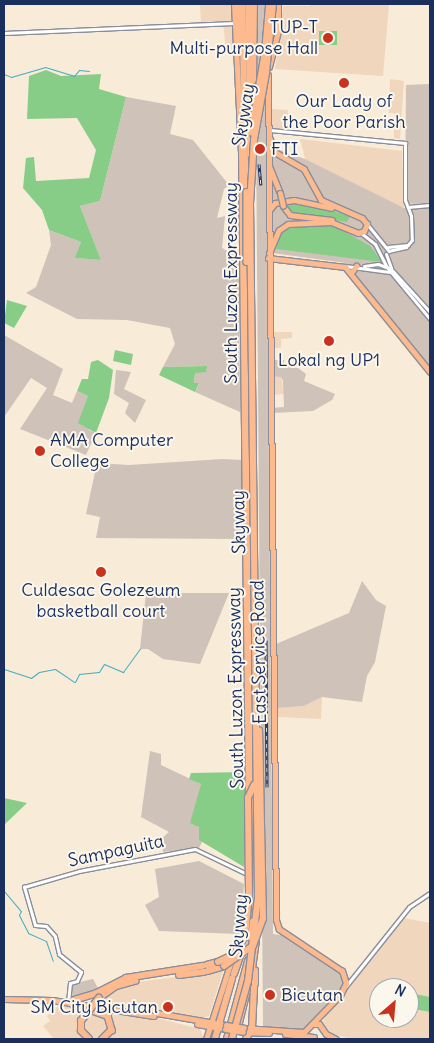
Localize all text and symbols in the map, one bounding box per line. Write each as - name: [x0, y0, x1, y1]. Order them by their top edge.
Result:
- place label: TUP-T Multi-purpose Hall: [169, 17, 318, 59]
- marker: TUP-T Multi-purpose Hall: [322, 32, 334, 44]
- marker: Our Lady of the Poor Parish: [338, 77, 350, 89]
- street label: Skyway: [228, 82, 260, 148]
- place label: Our Lady of the Poor Parish: [282, 91, 406, 134]
- place label: FTI: [271, 138, 298, 160]
- marker: FTI: [253, 142, 267, 156]
- street label: South Luzon Expressway: [220, 182, 242, 384]
- marker: Lokal ng UP1: [323, 335, 335, 347]
- place label: Lokal ng UP1: [278, 349, 380, 371]
- place label: AMA Computer College: [50, 430, 173, 472]
- marker: AMA Computer College: [34, 445, 46, 457]
- street label: Skyway: [228, 490, 250, 554]
- marker: Culdesac Golezeum basketball court: [95, 566, 107, 578]
- place label: Culdesac Golezeum basketball court: [21, 580, 181, 622]
- street label: East Service Road: [247, 580, 271, 724]
- street label: South Luzon Expressway: [223, 587, 249, 789]
- street label: Sampaguita: [66, 830, 166, 872]
- street label: Skyway: [225, 893, 253, 959]
- north arrow: [369, 978, 419, 1028]
- text: N: [392, 980, 409, 1001]
- place label: Bicutan: [281, 984, 343, 1006]
- marker: Bicutan: [263, 988, 277, 1002]
- place label: SM City Bicutan: [30, 996, 158, 1018]
- marker: SM City Bicutan: [162, 1001, 174, 1013]

